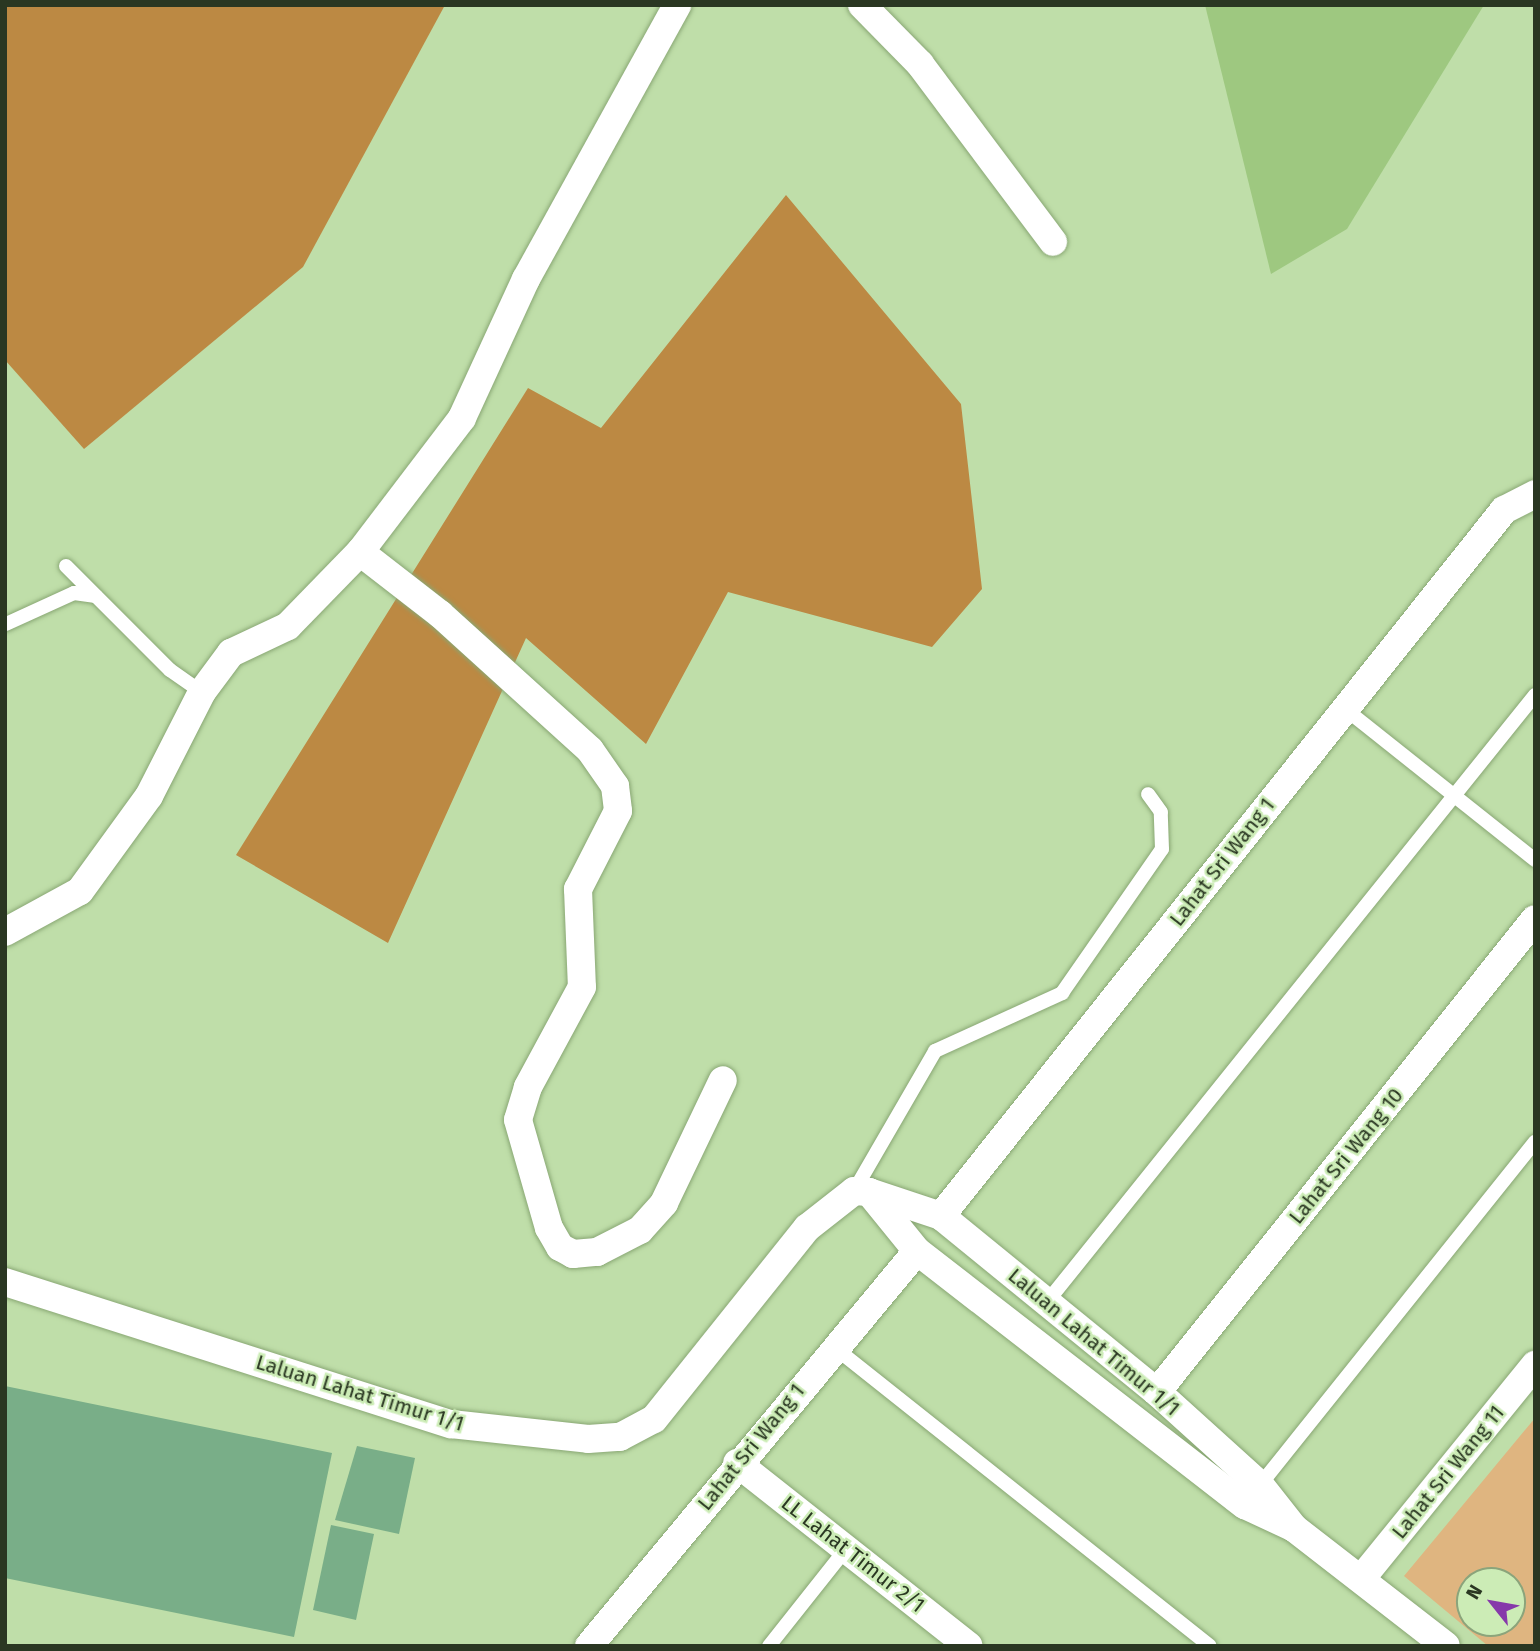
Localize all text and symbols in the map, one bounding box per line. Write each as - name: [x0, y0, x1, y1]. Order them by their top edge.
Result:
- street label: Lahat Sri Wang 1: [1164, 793, 1280, 931]
- street label: Lahat Sri Wang 10: [1284, 1083, 1408, 1229]
- street label: Laluan Lahat Timur 1/1: [1003, 1263, 1185, 1421]
- street label: Laluan Lahat Timur 1/1: [253, 1349, 467, 1437]
- street label: Lahat Sri Wang 1: [692, 1379, 810, 1515]
- street label: Lahat Sri Wang 11: [1386, 1400, 1510, 1544]
- street label: LL Lahat Timur 2/1: [776, 1490, 930, 1618]
- north arrow: [1456, 1567, 1526, 1637]
- text: N: [1461, 1581, 1487, 1603]

